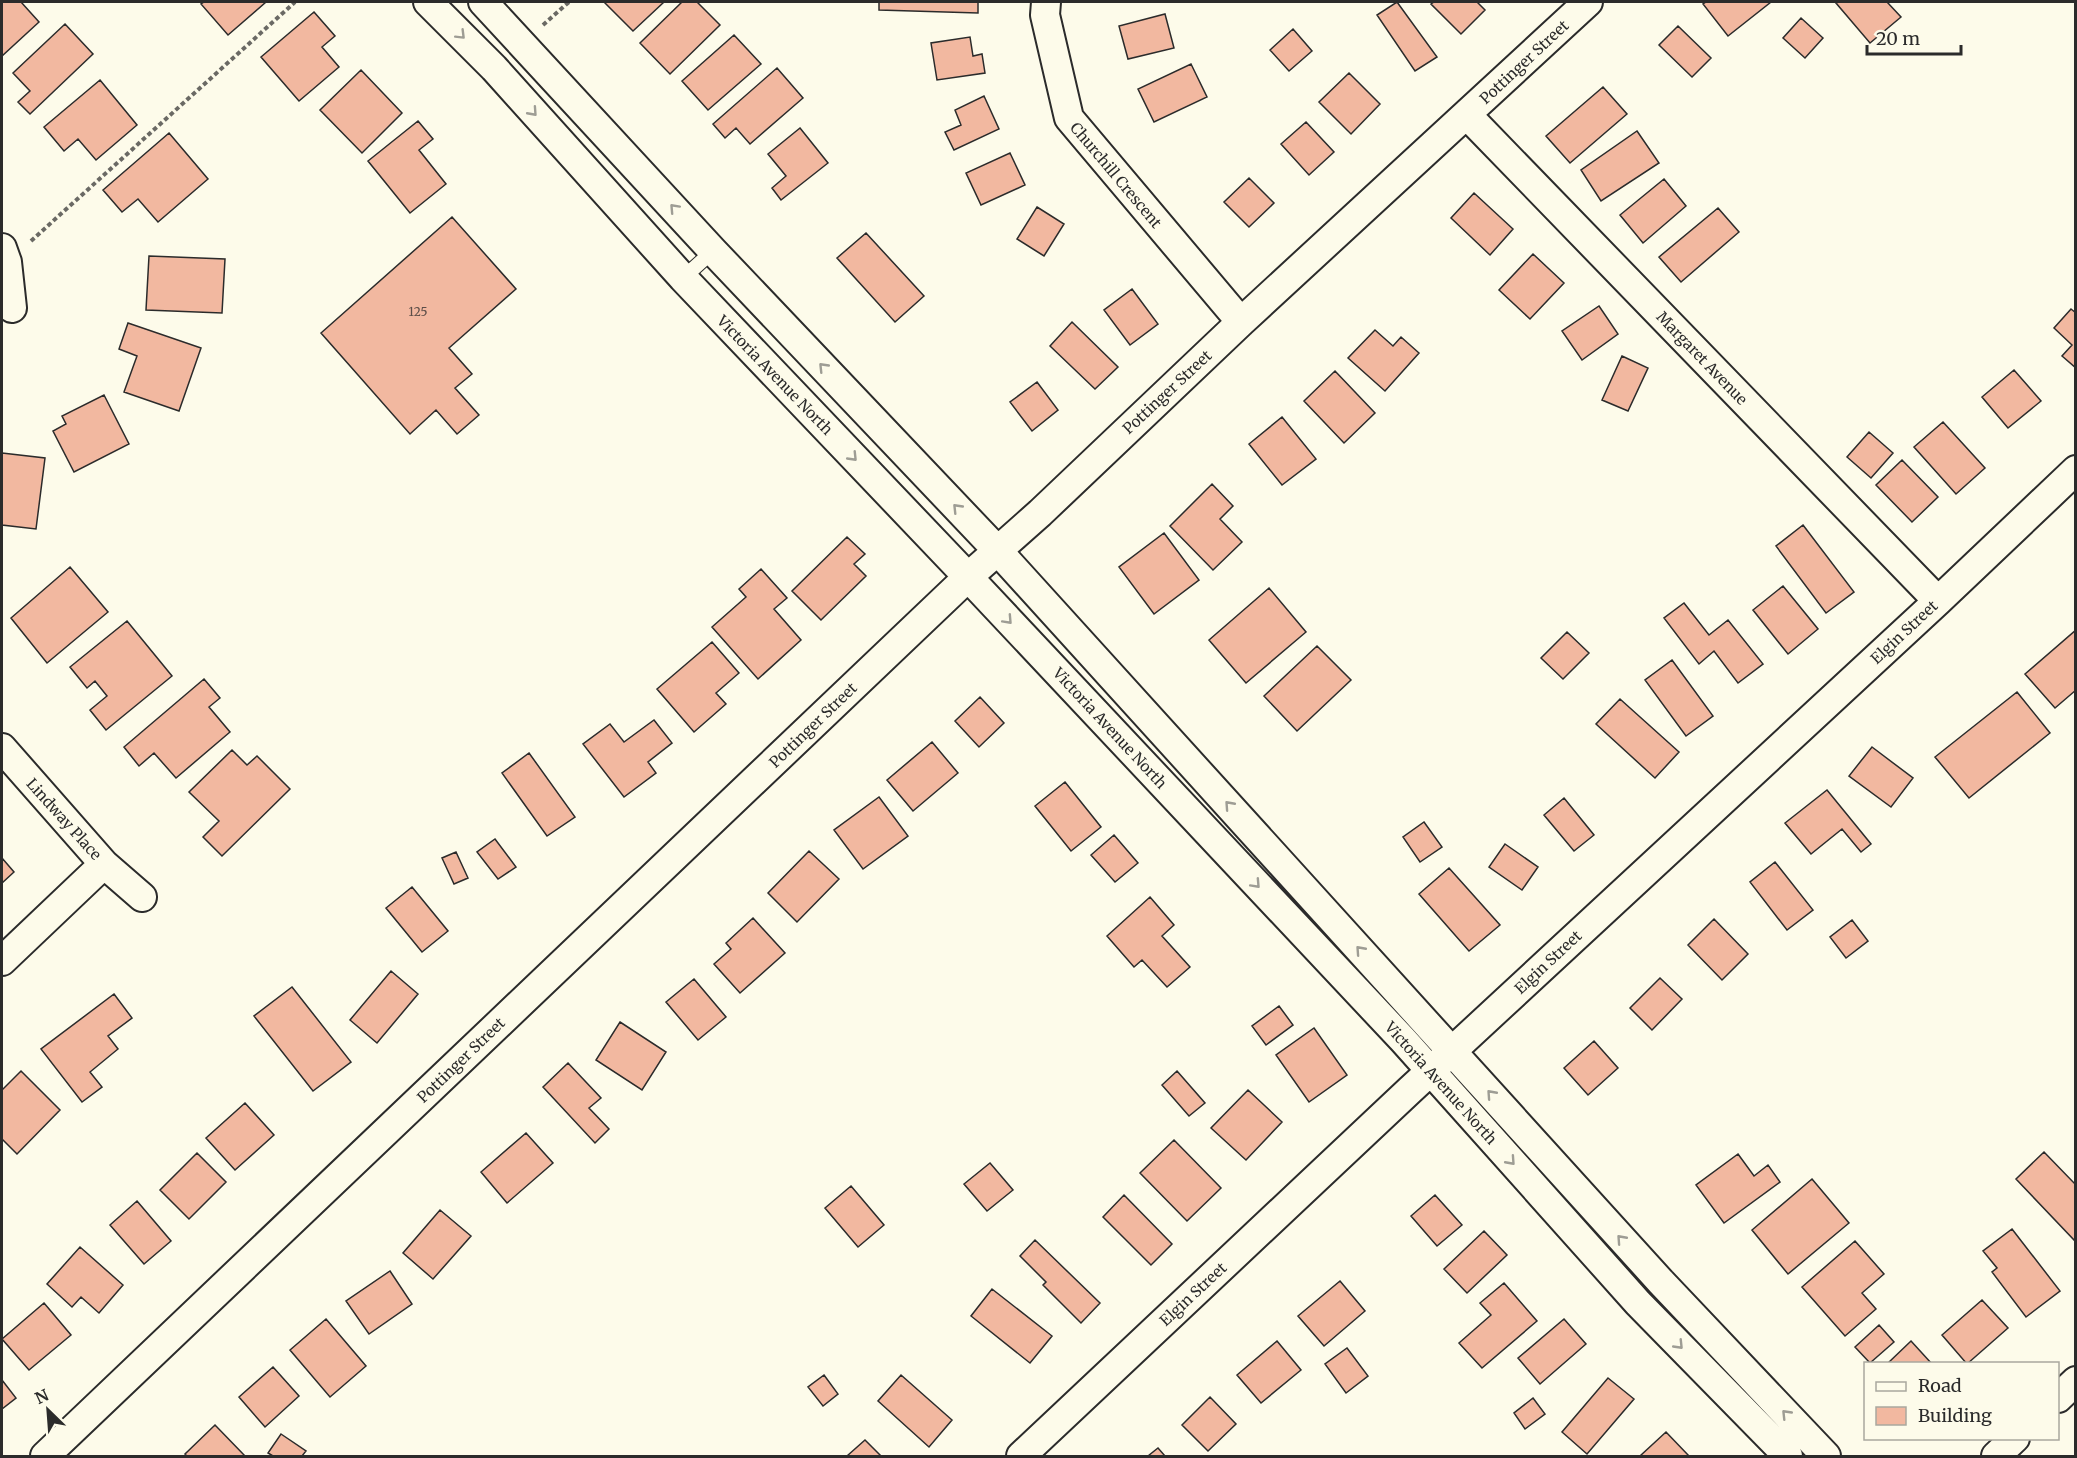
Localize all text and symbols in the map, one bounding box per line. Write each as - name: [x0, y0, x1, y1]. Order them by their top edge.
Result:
- street label: Pottinger Street: [1476, 16, 1573, 108]
- scale bar: [1867, 18, 1962, 56]
- one-way arrow: [454, 27, 465, 38]
- text: 20 m: [1876, 27, 1920, 50]
- one-way arrow: [526, 105, 537, 116]
- street label: Churchill Crescent: [1066, 118, 1166, 232]
- one-way arrow: [670, 205, 681, 215]
- house number: 125: [409, 304, 427, 319]
- street label: Margaret Avenue: [1653, 307, 1752, 409]
- street label: Victoria Avenue North: [712, 311, 837, 439]
- street label: Pottinger Street: [1119, 346, 1216, 438]
- one-way arrow: [819, 363, 830, 374]
- one-way arrow: [846, 450, 857, 461]
- one-way arrow: [953, 504, 964, 515]
- street label: Elgin Street: [1867, 596, 1942, 668]
- one-way arrow: [1000, 612, 1011, 623]
- street label: Victoria Avenue North: [1048, 663, 1171, 792]
- street label: Pottinger Street: [765, 678, 861, 772]
- street label: Lindway Place: [22, 774, 106, 864]
- one-way arrow: [1225, 801, 1236, 812]
- one-way arrow: [1249, 877, 1260, 888]
- street label: Elgin Street: [1511, 926, 1586, 998]
- one-way arrow: [1356, 946, 1367, 956]
- street label: Pottinger Street: [413, 1013, 509, 1107]
- street label: Victoria Avenue North: [1380, 1017, 1501, 1148]
- one-way arrow: [1487, 1090, 1498, 1101]
- one-way arrow: [1504, 1154, 1515, 1165]
- one-way arrow: [1617, 1235, 1628, 1246]
- street label: Elgin Street: [1156, 1258, 1231, 1330]
- one-way arrow: [1672, 1338, 1683, 1348]
- legend: [1864, 1362, 2059, 1440]
- text: Road: [1918, 1374, 1962, 1397]
- north arrow: [18, 1380, 78, 1440]
- text: N: [32, 1385, 52, 1408]
- text: Building: [1918, 1404, 1992, 1427]
- one-way arrow: [1782, 1411, 1793, 1421]

